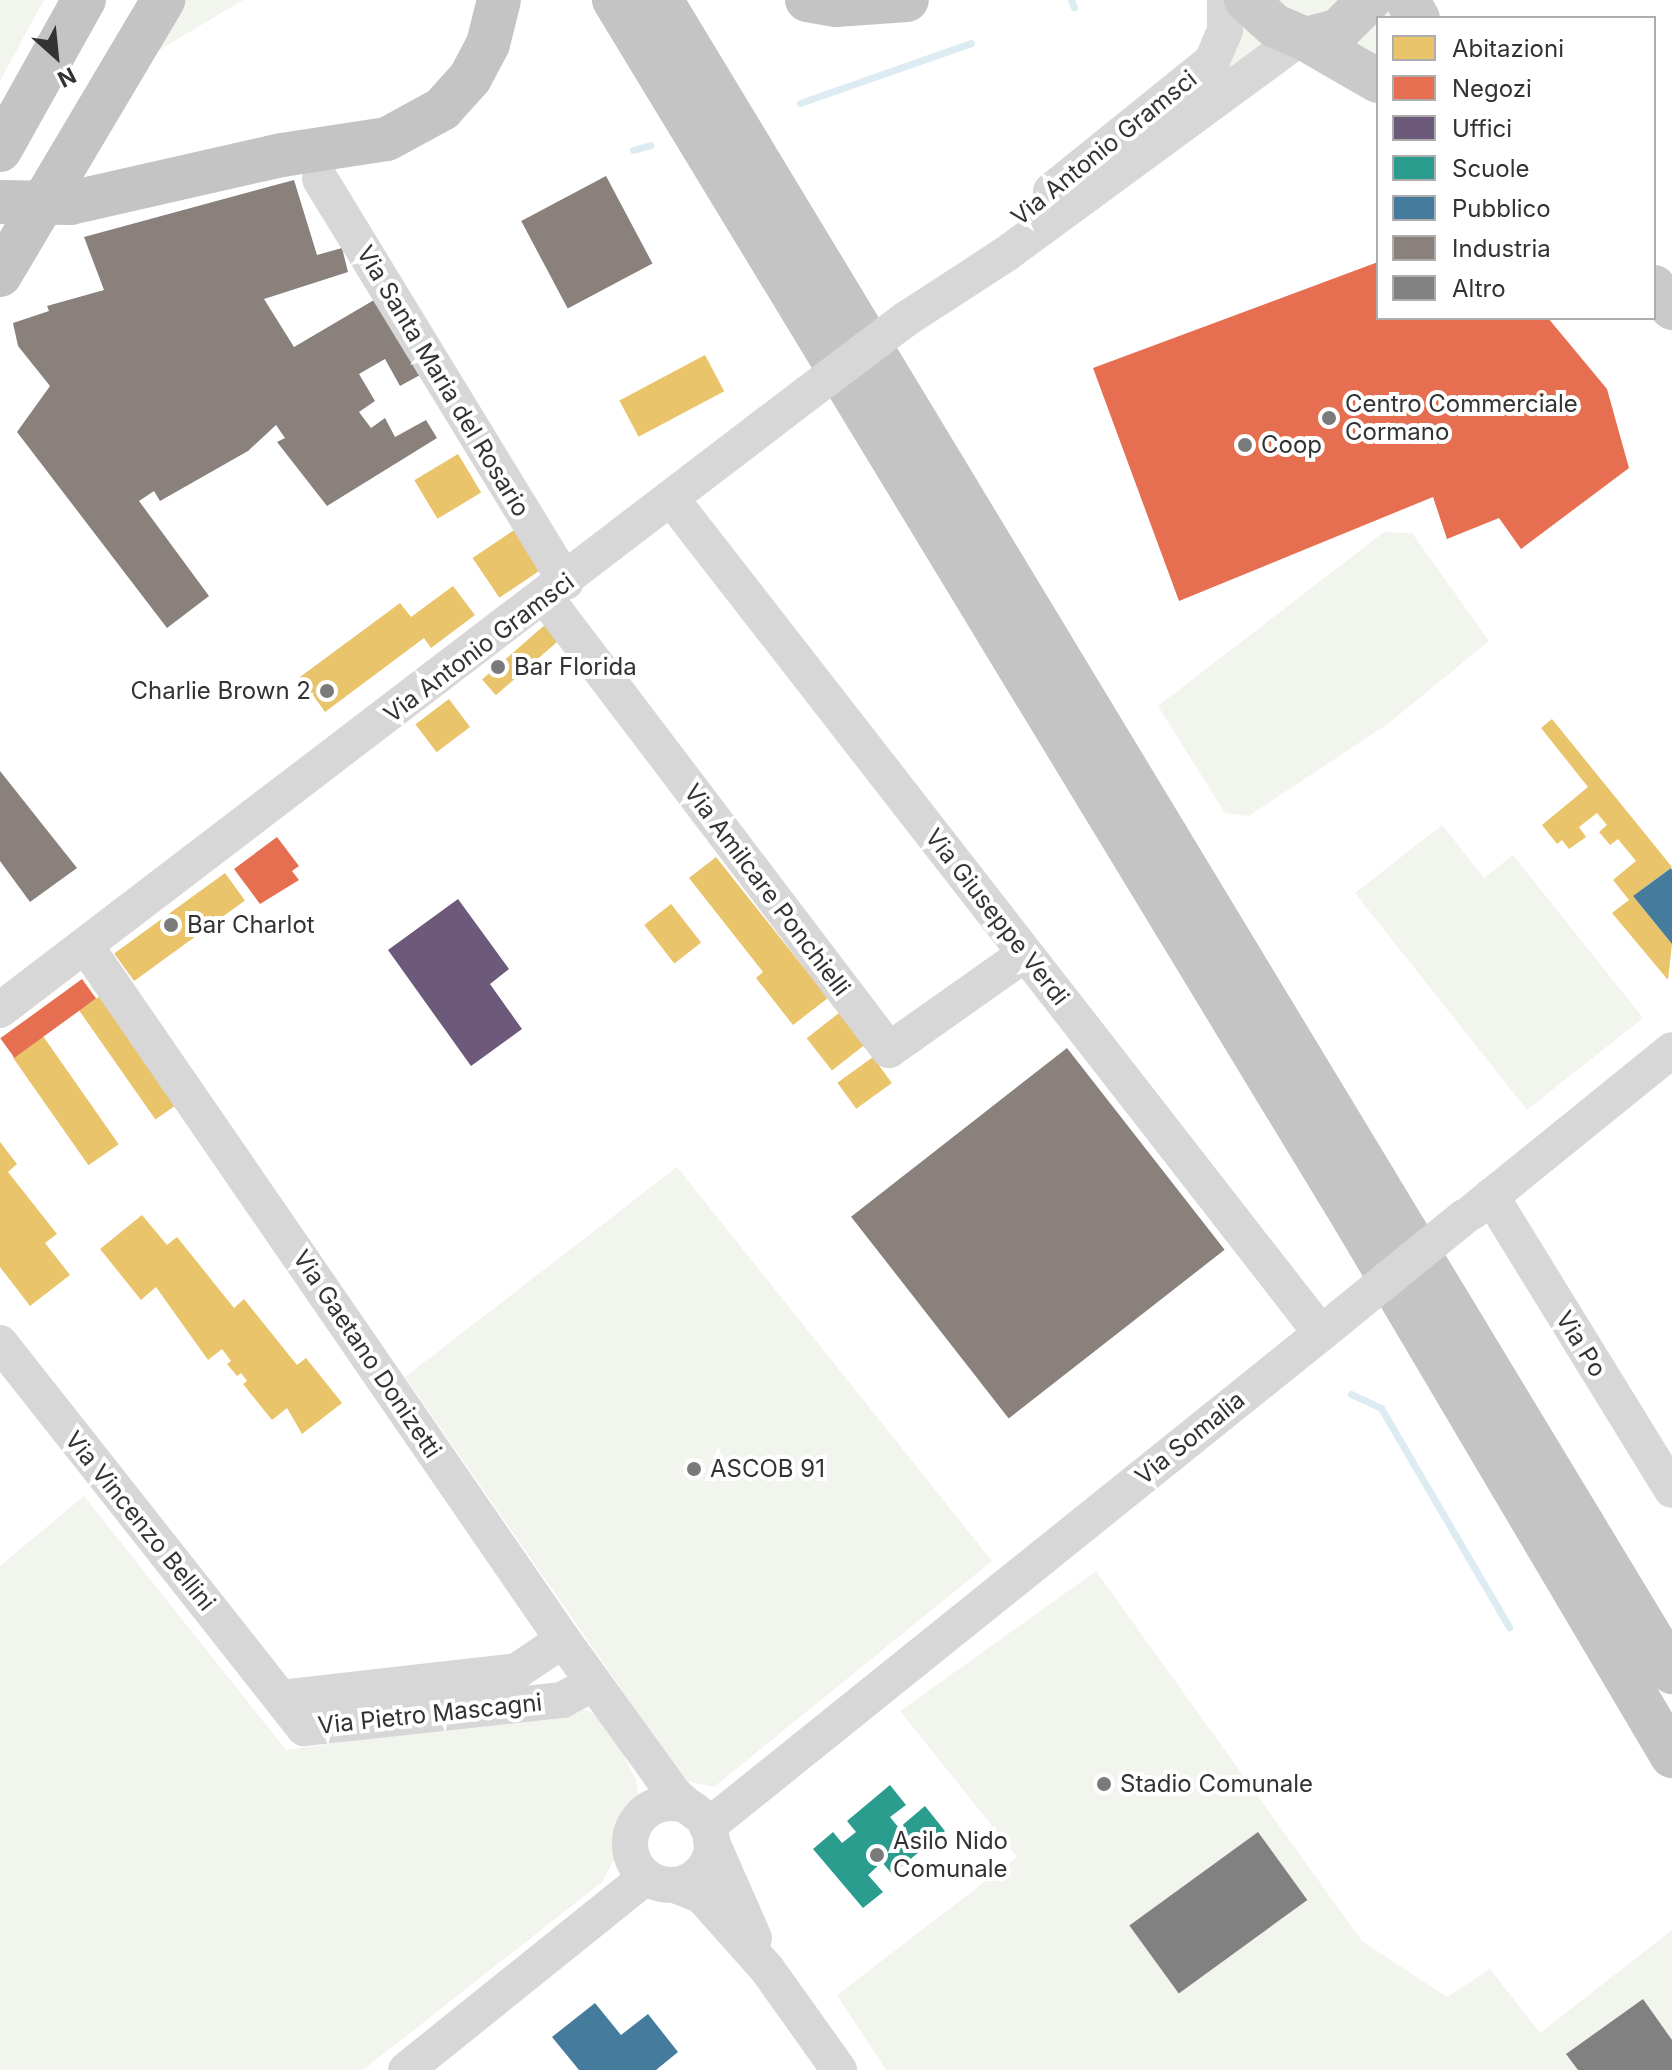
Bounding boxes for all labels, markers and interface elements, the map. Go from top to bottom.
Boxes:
north arrow [16,16,96,96]
legend [1376,16,1656,320]
text: Abitazioni [1452,34,1564,63]
text: N [54,62,80,93]
street label: Via Antonio Gramsci [1006,64,1202,232]
text: Negozi [1452,74,1532,103]
text: Uffici [1452,114,1512,143]
text: Scuole [1452,154,1530,183]
text: Pubblico [1452,194,1551,223]
text: Industria [1452,234,1551,263]
street label: Via Santa Maria del Rosario [351,240,535,522]
text: Altro [1452,274,1506,303]
place label: Centro Commerciale Cormano [1345,390,1578,446]
marker: Centro Commerciale Cormano [1320,409,1338,427]
place label: Coop [1261,431,1322,459]
marker: Coop [1236,436,1254,454]
street label: Via Antonio Gramsci [378,567,580,729]
place label: Bar Florida [514,653,637,681]
marker: Bar Florida [489,658,507,676]
place label: Charlie Brown 2 [131,677,311,705]
marker: Charlie Brown 2 [318,682,336,700]
street label: Via Amilcare Ponchielli [678,779,856,1001]
street label: Via Giuseppe Verdi [919,823,1075,1011]
place label: Bar Charlot [187,911,315,939]
marker: Bar Charlot [162,916,180,934]
street label: Via Gaetano Donizetti [287,1245,447,1463]
street label: Via Po [1550,1306,1612,1382]
street label: Via Somalia [1130,1385,1250,1491]
street label: Via Vincenzo Bellini [59,1426,221,1616]
place label: ASCOB 91 [710,1455,825,1483]
marker: ASCOB 91 [685,1460,703,1478]
street label: Via Pietro Mascagni [316,1688,544,1740]
place label: Stadio Comunale [1120,1770,1313,1798]
marker: Stadio Comunale [1095,1775,1113,1793]
place label: Asilo Nido Comunale [893,1827,1008,1883]
marker: Asilo Nido Comunale [868,1846,886,1864]

